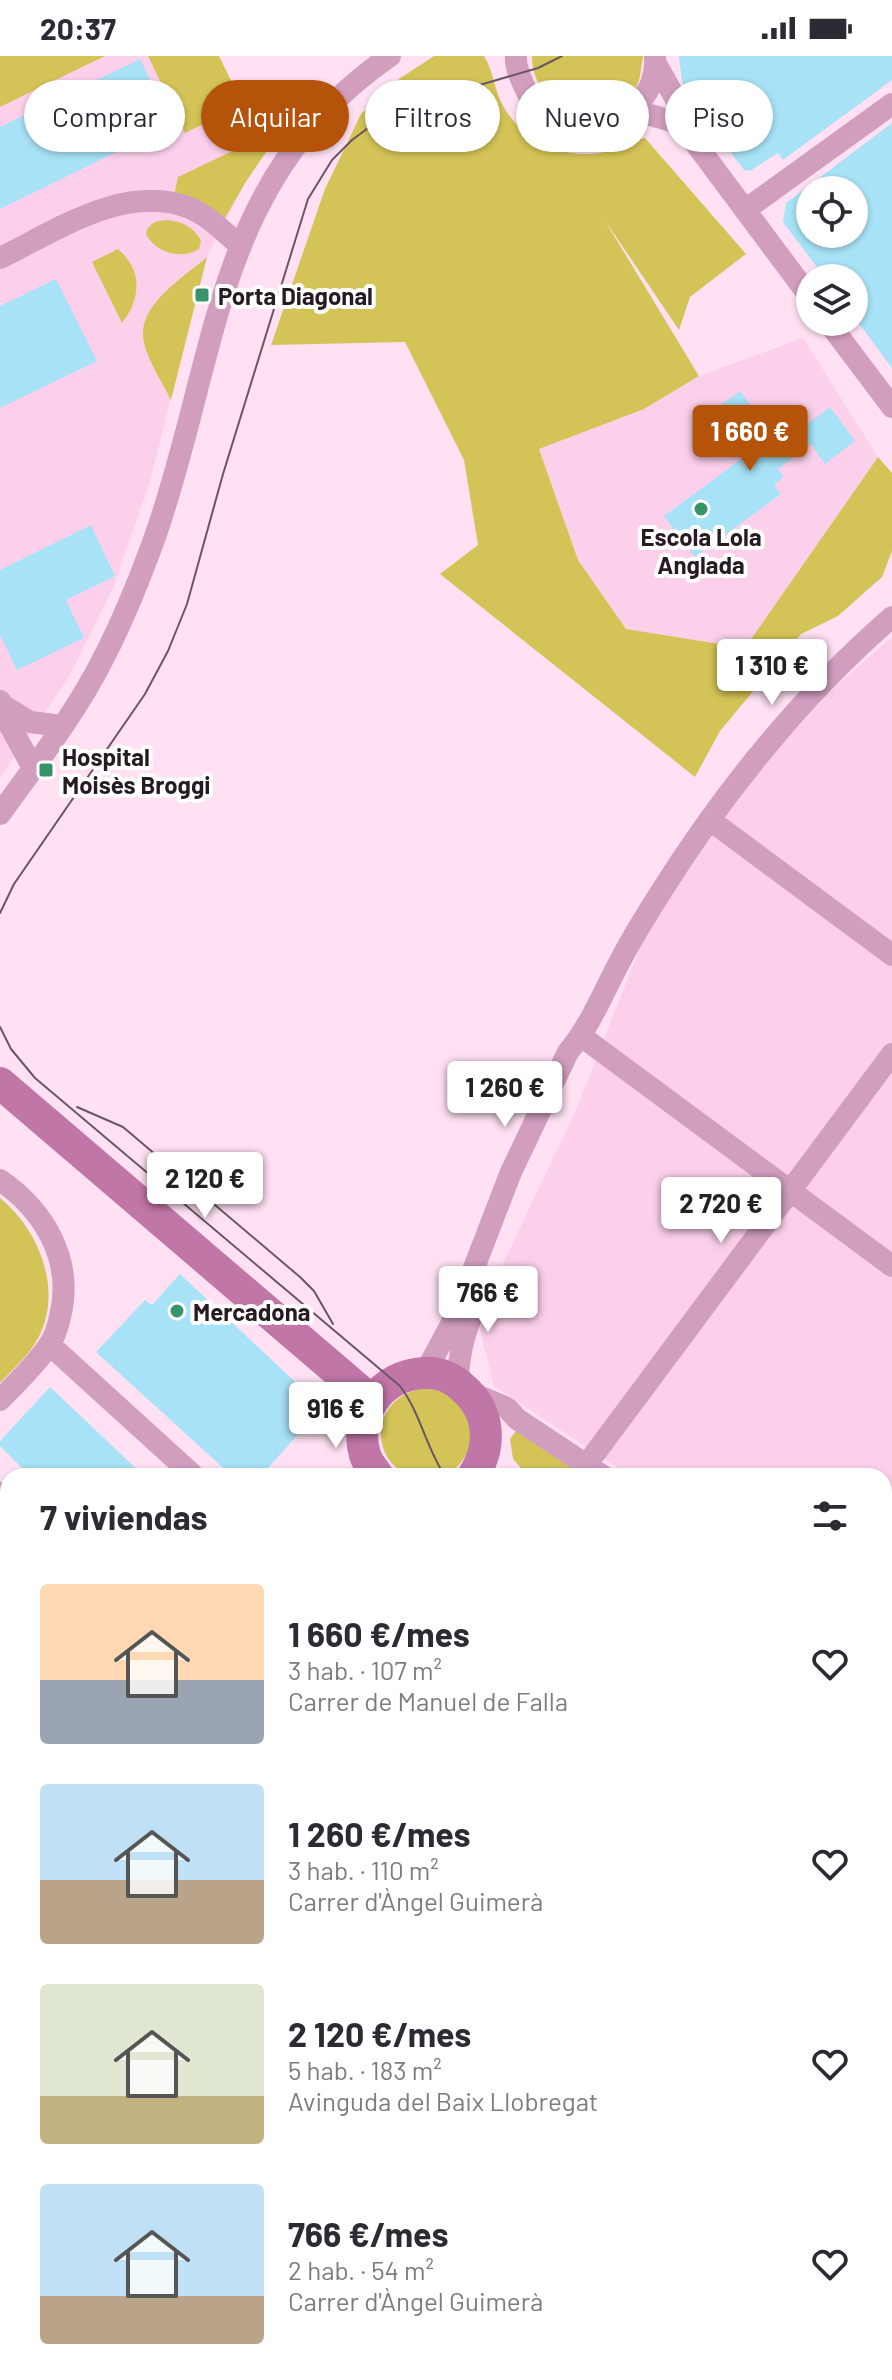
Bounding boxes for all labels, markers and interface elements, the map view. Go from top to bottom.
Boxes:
text: 20:37 [40,10,116,46]
chip: Comprar [24,80,185,152]
chip: Alquilar [201,80,349,152]
chip: Filtros [365,80,500,152]
chip: Nuevo [516,80,649,152]
chip: Piso [665,80,773,152]
map controls [796,176,868,336]
button: locate [796,176,868,248]
button: layers [796,264,868,336]
place label: Porta Diagonal [218,281,373,310]
marker: Porta Diagonal [193,286,211,304]
pin: 1 660 € [676,405,824,473]
text: 1 660 € [711,415,789,446]
marker: Escola Lola Anglada [692,500,710,518]
place label: Escola Lola Anglada [640,522,762,579]
pin: 1 310 € [698,639,846,707]
text: 1 310 € [735,649,809,680]
place label: Hospital Moisès Broggi [62,742,210,799]
marker: Hospital Moisès Broggi [37,761,55,779]
pin: 1 260 € [431,1061,579,1129]
text: 1 260 € [465,1071,545,1102]
pin: 2 120 € [131,1152,279,1220]
text: 2 120 € [165,1162,245,1193]
pin: 2 720 € [647,1177,795,1245]
text: 2 720 € [679,1187,763,1218]
pin: 766 € [432,1266,544,1334]
text: 766 € [457,1276,519,1307]
place label: Mercadona [193,1297,310,1326]
marker: Mercadona [168,1302,186,1320]
pin: 916 € [280,1382,392,1450]
text: 916 € [307,1392,365,1423]
icon: filters [808,1494,852,1538]
text: 7 viviendas [40,1496,208,1537]
text: 1 660 €/mes [288,1613,470,1654]
icon: home [104,1616,200,1712]
icon: heart [808,1642,852,1686]
text: 3 hab. · 107 m² [288,1654,442,1685]
text: Carrer de Manuel de Falla [288,1685,568,1716]
text: 1 260 €/mes [288,1813,471,1854]
icon: home [104,1816,200,1912]
icon: heart [808,1842,852,1886]
text: 3 hab. · 110 m² [288,1854,439,1885]
text: Carrer d'Àngel Guimerà [288,1885,543,1916]
text: 2 120 €/mes [288,2013,471,2054]
icon: home [104,2016,200,2112]
icon: heart [808,2042,852,2086]
text: 5 hab. · 183 m² [288,2054,442,2085]
text: Avinguda del Baix Llobregat [288,2085,598,2116]
text: 766 €/mes [288,2213,449,2254]
icon: home [104,2216,200,2312]
icon: heart [808,2242,852,2286]
text: 2 hab. · 54 m² [288,2254,434,2285]
text: Carrer d'Àngel Guimerà [288,2285,543,2316]

